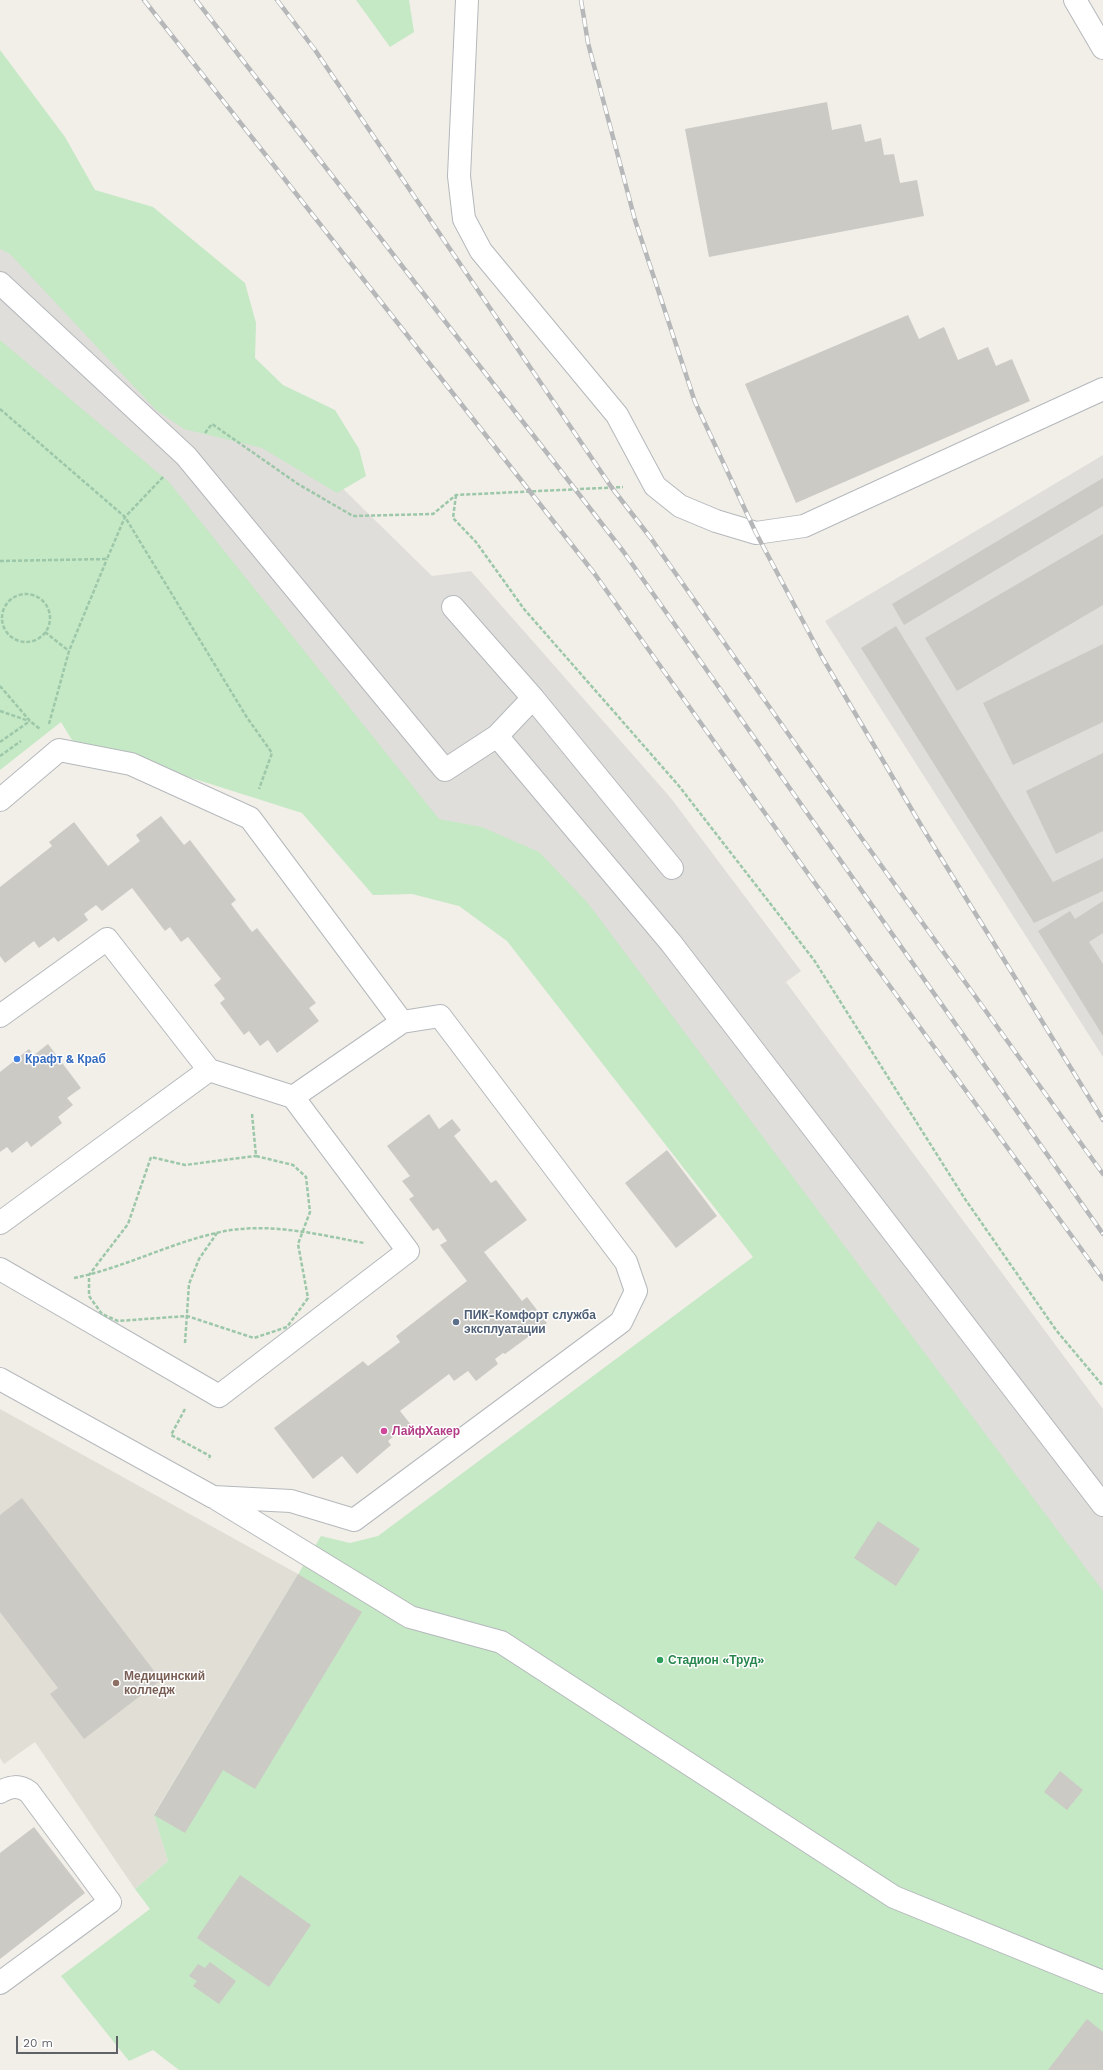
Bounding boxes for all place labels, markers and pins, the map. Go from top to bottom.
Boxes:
place label: Крафт & Краб [25,1052,106,1066]
marker: Крафт & Краб [12,1054,22,1064]
place label: ПИК-Комфорт служба эксплуатации [464,1308,596,1336]
marker: ПИК-Комфорт служба эксплуатации [451,1317,461,1327]
place label: ЛайфХакер [392,1424,460,1438]
marker: ЛайфХакер [379,1426,389,1436]
place label: Стадион «Труд» [668,1653,764,1667]
marker: Стадион «Труд» [655,1655,665,1665]
place label: Медицинский колледж [124,1669,205,1697]
marker: Медицинский колледж [111,1678,121,1688]

